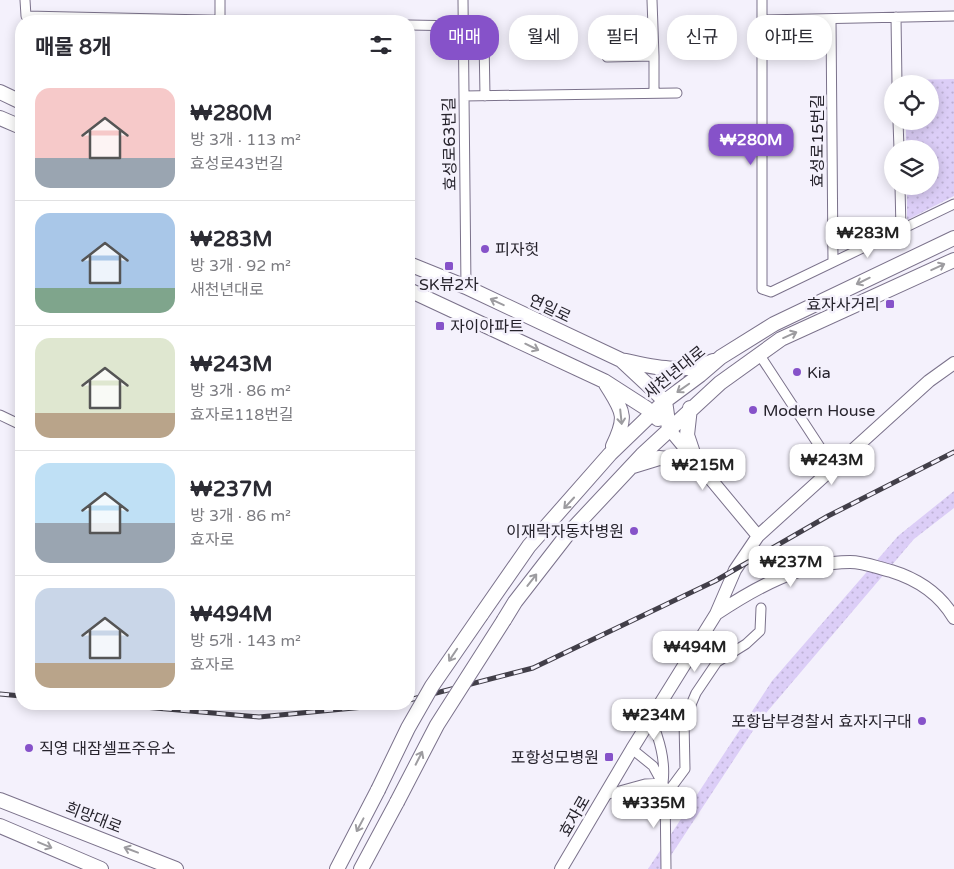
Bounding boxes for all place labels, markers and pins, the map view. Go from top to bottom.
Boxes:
pin: ₩280M [716,124,786,166]
pin: ₩283M [833,216,903,259]
place label: 피자헛 [495,240,539,260]
marker: 피자헛 [479,243,491,255]
marker: SK뷰2차 [443,260,455,272]
place label: SK뷰2차 [419,275,479,295]
place label: 효자사거리 [806,295,880,315]
marker: 효자사거리 [884,298,896,310]
place label: 자이아파트 [450,317,524,337]
marker: 자이아파트 [434,320,446,332]
place label: Kia [807,363,831,383]
marker: Kia [791,366,803,378]
place label: Modern House [763,401,875,421]
marker: Modern House [747,404,759,416]
pin: ₩243M [797,444,867,486]
pin: ₩215M [668,448,738,491]
place label: 이재락자동차병원 [506,522,624,542]
marker: 이재락자동차병원 [628,525,640,537]
pin: ₩237M [756,546,826,588]
pin: ₩494M [660,630,730,673]
pin: ₩234M [619,698,689,741]
place label: 포항남부경찰서 효자지구대 [731,712,912,732]
marker: 포항남부경찰서 효자지구대 [916,715,928,727]
place label: 직영 대잠셀프주유소 [39,739,176,759]
marker: 직영 대잠셀프주유소 [23,742,35,754]
place label: 포항성모병원 [511,748,599,768]
marker: 포항성모병원 [603,751,615,763]
pin: ₩335M [619,786,689,829]

